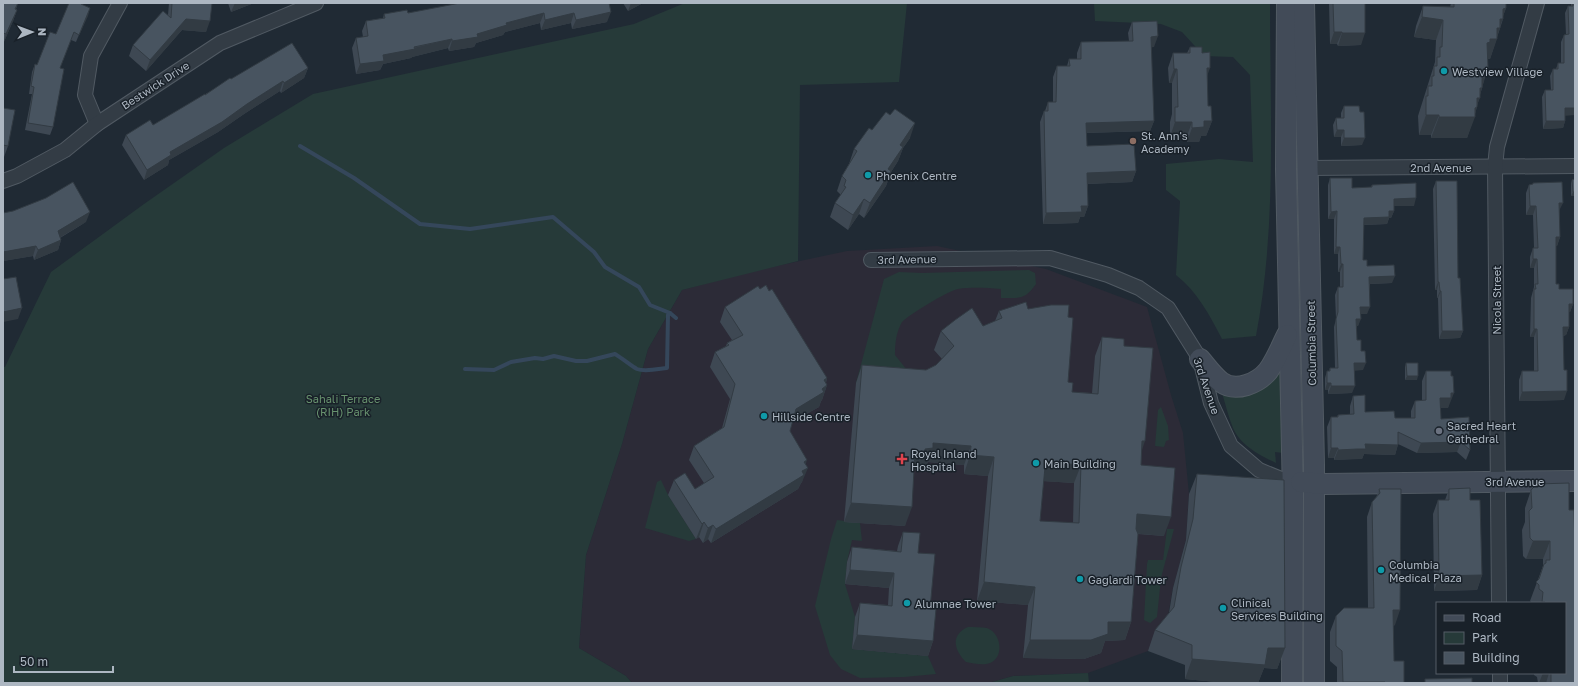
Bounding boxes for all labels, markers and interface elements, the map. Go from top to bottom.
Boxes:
north arrow [12,12,52,52]
text: N [36,28,49,36]
street label: Bestwick Drive [119,58,191,112]
place label: Westview Village [1452,65,1543,78]
marker: Westview Village [1439,66,1449,76]
place label: St. Ann's Academy [1141,129,1189,155]
marker: St. Ann's Academy [1128,136,1138,146]
street label: 2nd Avenue [1410,161,1472,174]
place label: Phoenix Centre [876,169,957,182]
marker: Phoenix Centre [863,170,873,180]
street label: 3rd Avenue [877,252,937,266]
street label: Nicola Street [1490,266,1503,334]
street label: Columbia Street [1304,300,1318,386]
street label: 3rd Avenue [1191,356,1223,416]
park label: Sahali Terrace (RIH) Park [306,392,380,418]
place label: Hillside Centre [772,410,851,423]
marker: Hillside Centre [759,411,769,421]
place label: Sacred Heart Cathedral [1447,419,1516,445]
marker: Sacred Heart Cathedral [1434,426,1444,436]
place label: Royal Inland Hospital [911,447,977,473]
marker: Royal Inland Hospital [896,453,908,465]
place label: Main Building [1044,457,1116,470]
marker: Main Building [1031,458,1041,468]
street label: 3rd Avenue [1486,475,1544,488]
place label: Columbia Medical Plaza [1389,558,1462,584]
marker: Columbia Medical Plaza [1376,565,1386,575]
place label: Gaglardi Tower [1088,573,1168,586]
marker: Gaglardi Tower [1075,574,1085,584]
place label: Clinical Services Building [1231,596,1323,622]
place label: Alumnae Tower [915,597,997,610]
marker: Alumnae Tower [902,598,912,608]
legend [1436,602,1566,674]
marker: Clinical Services Building [1218,603,1228,613]
text: Road [1472,610,1501,625]
text: Park [1472,630,1498,645]
scale bar [14,648,113,674]
text: Building [1472,650,1520,665]
text: 50 m [20,654,48,669]

